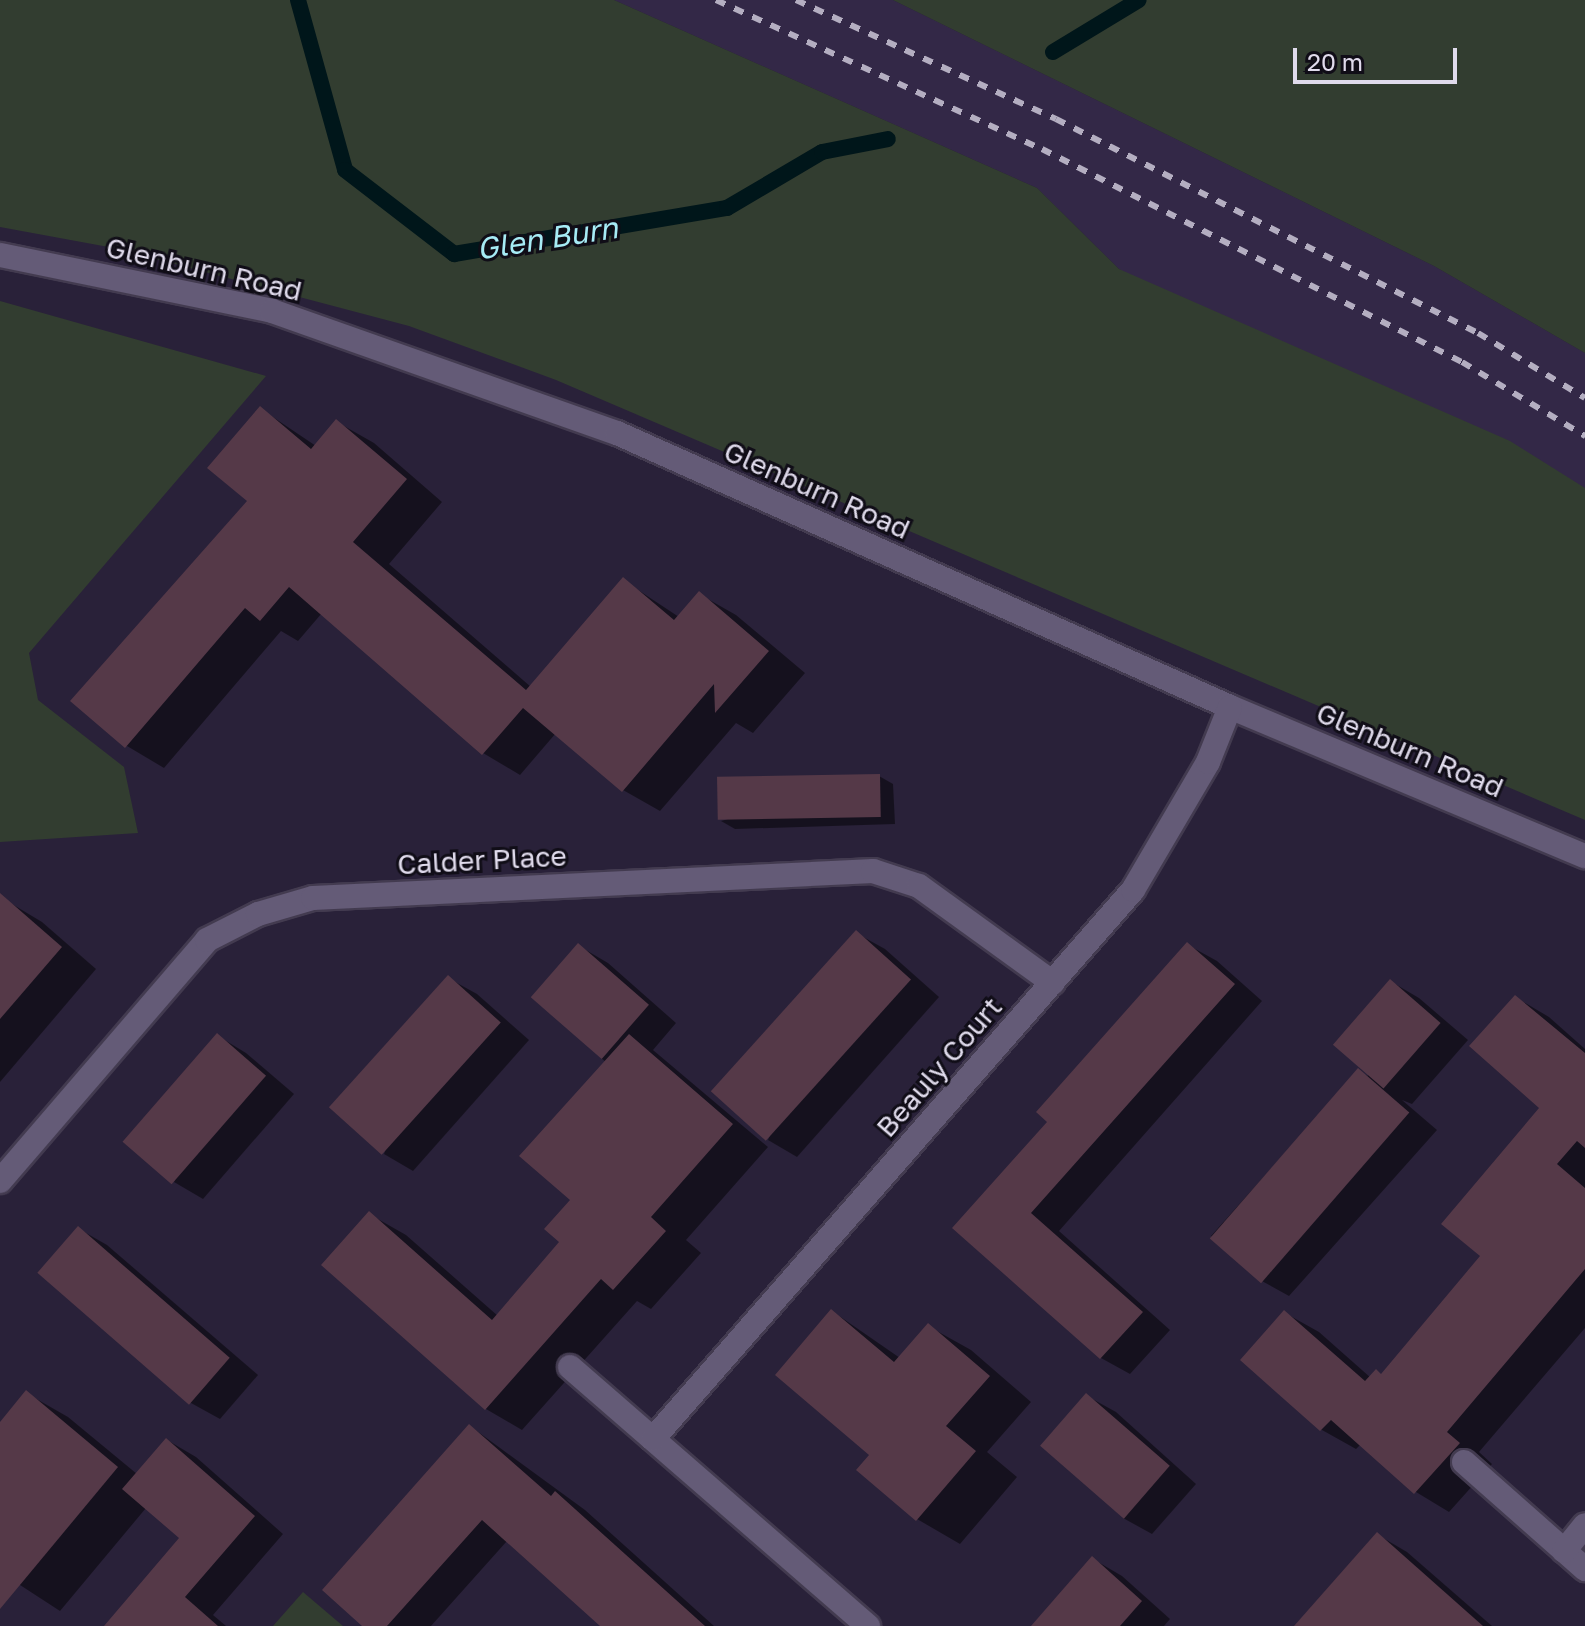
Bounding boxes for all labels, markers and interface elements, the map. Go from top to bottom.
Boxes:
scale bar [1297,32,1461,82]
text: 20 m [1307,47,1363,76]
water label: Glen Burn [474,209,620,267]
street label: Glenburn Road [103,230,305,308]
street label: Glenburn Road [719,434,915,546]
street label: Glenburn Road [1311,696,1509,804]
street label: Calder Place [396,839,568,881]
street label: Beauly Court [869,990,1009,1144]

